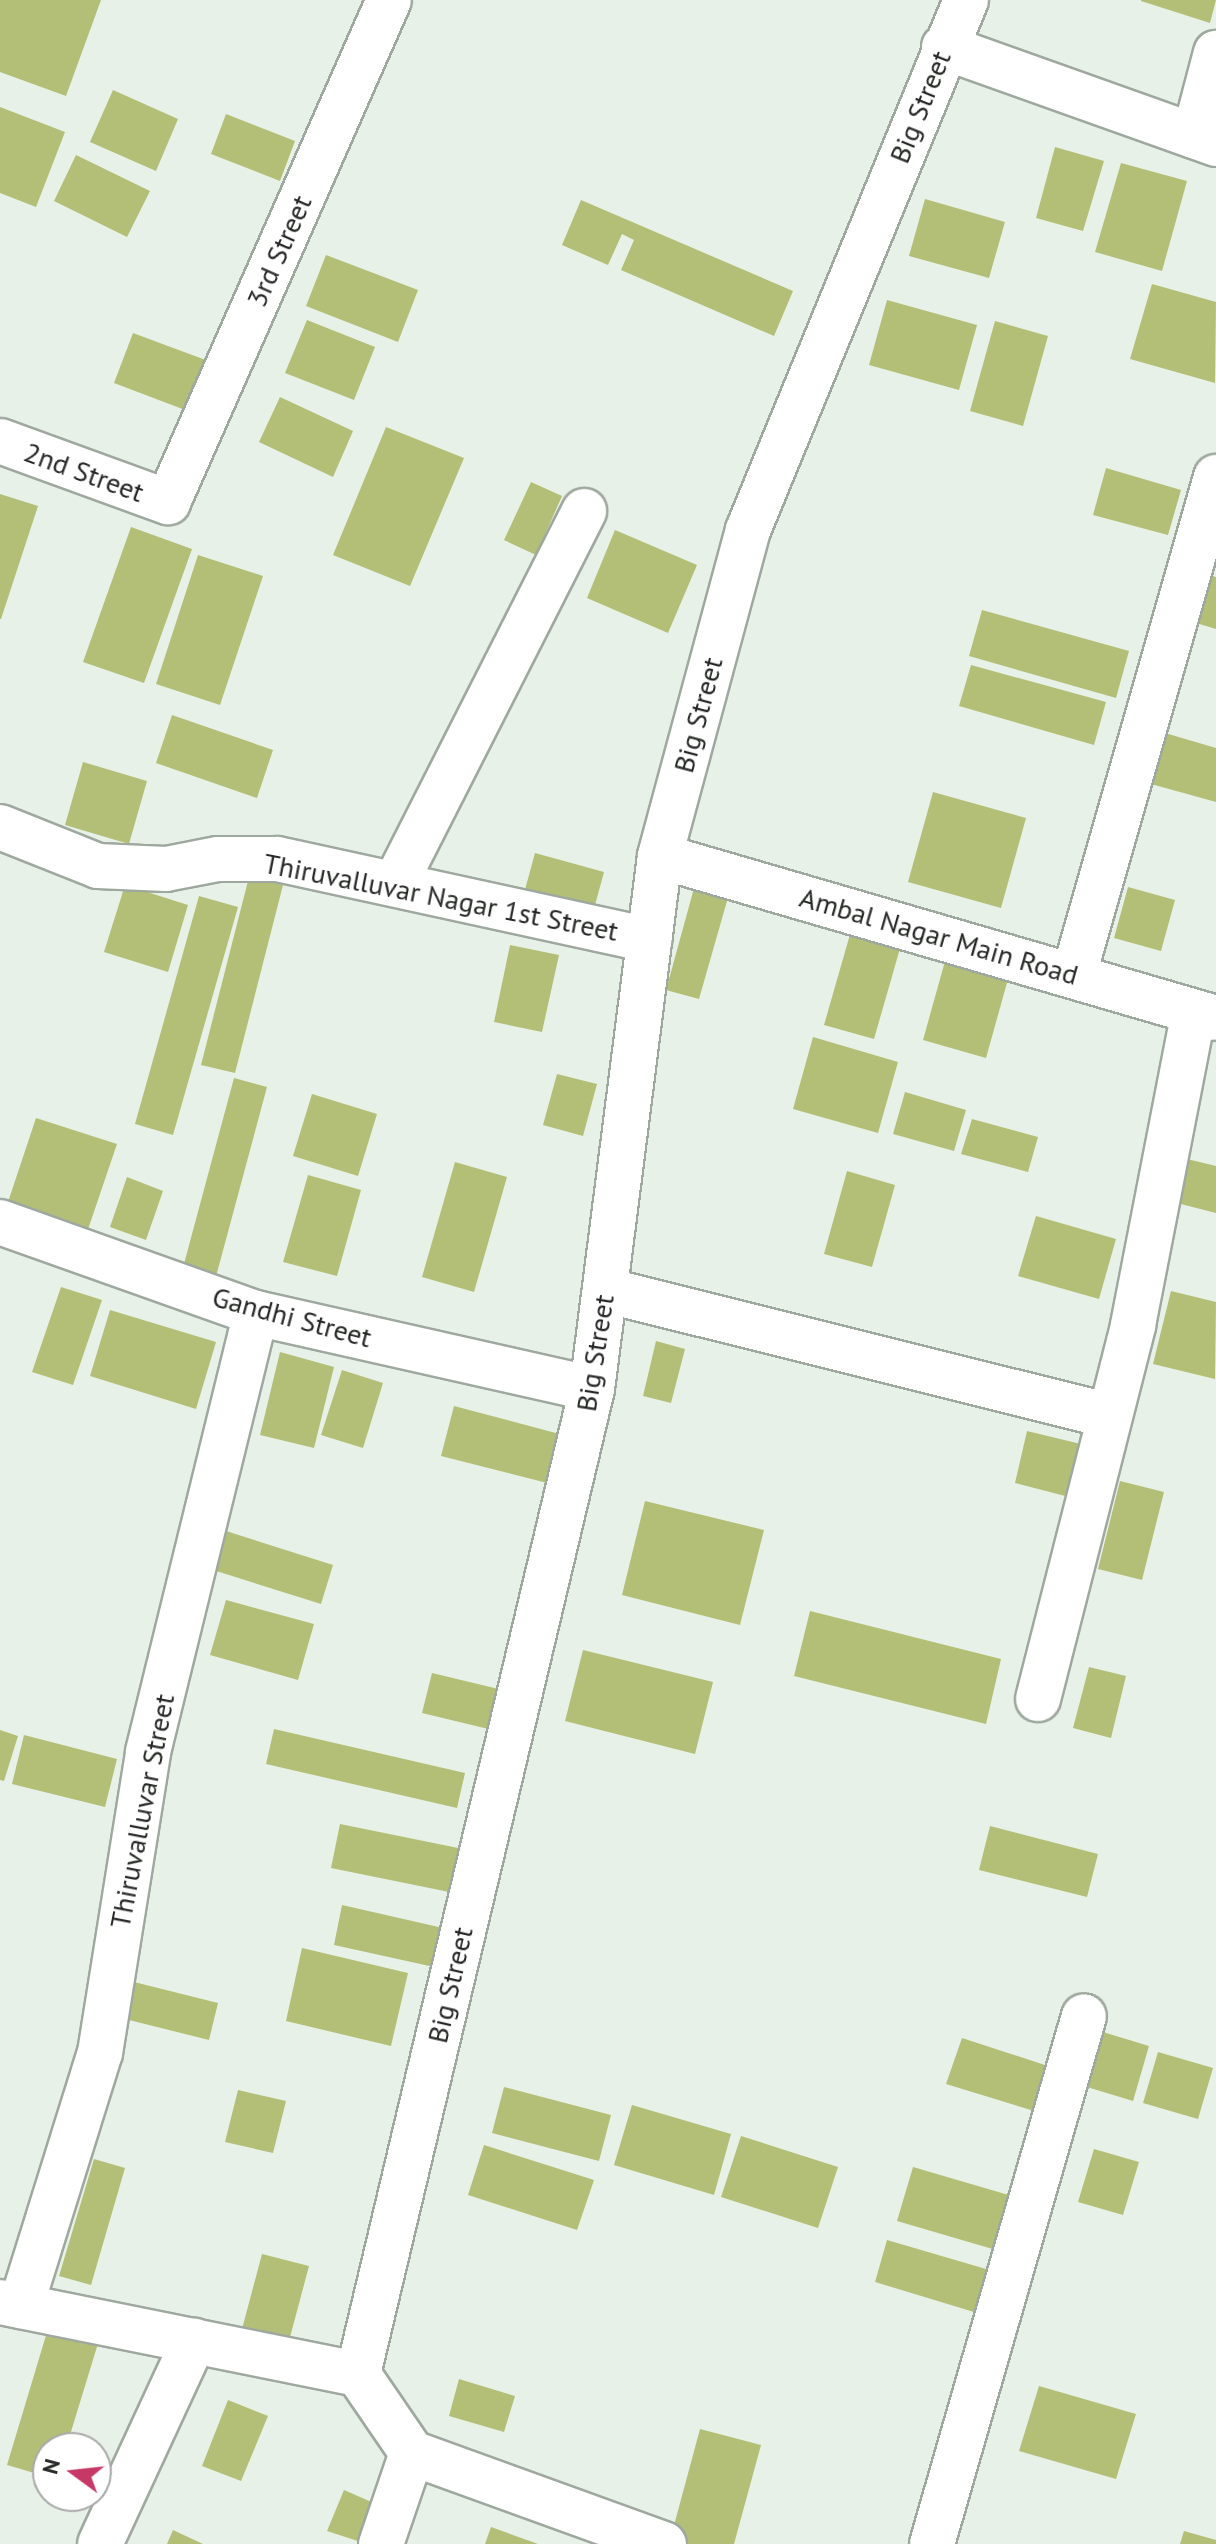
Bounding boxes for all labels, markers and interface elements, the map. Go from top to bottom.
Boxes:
street label: Big Street [882,46,958,168]
street label: 3rd Street [239,190,319,312]
street label: 2nd Street [20,435,148,509]
street label: Big Street [667,654,729,776]
street label: Thiruvalluvar Nagar 1st Street [261,846,621,948]
street label: Ambal Nagar Main Road [796,880,1082,992]
street label: Gandhi Street [209,1280,375,1354]
street label: Big Street [569,1292,621,1414]
street label: Thiruvalluvar Street [103,1691,181,1931]
street label: Big Street [420,1924,480,2046]
north arrow [32,2432,112,2512]
text: N [35,2456,66,2477]

